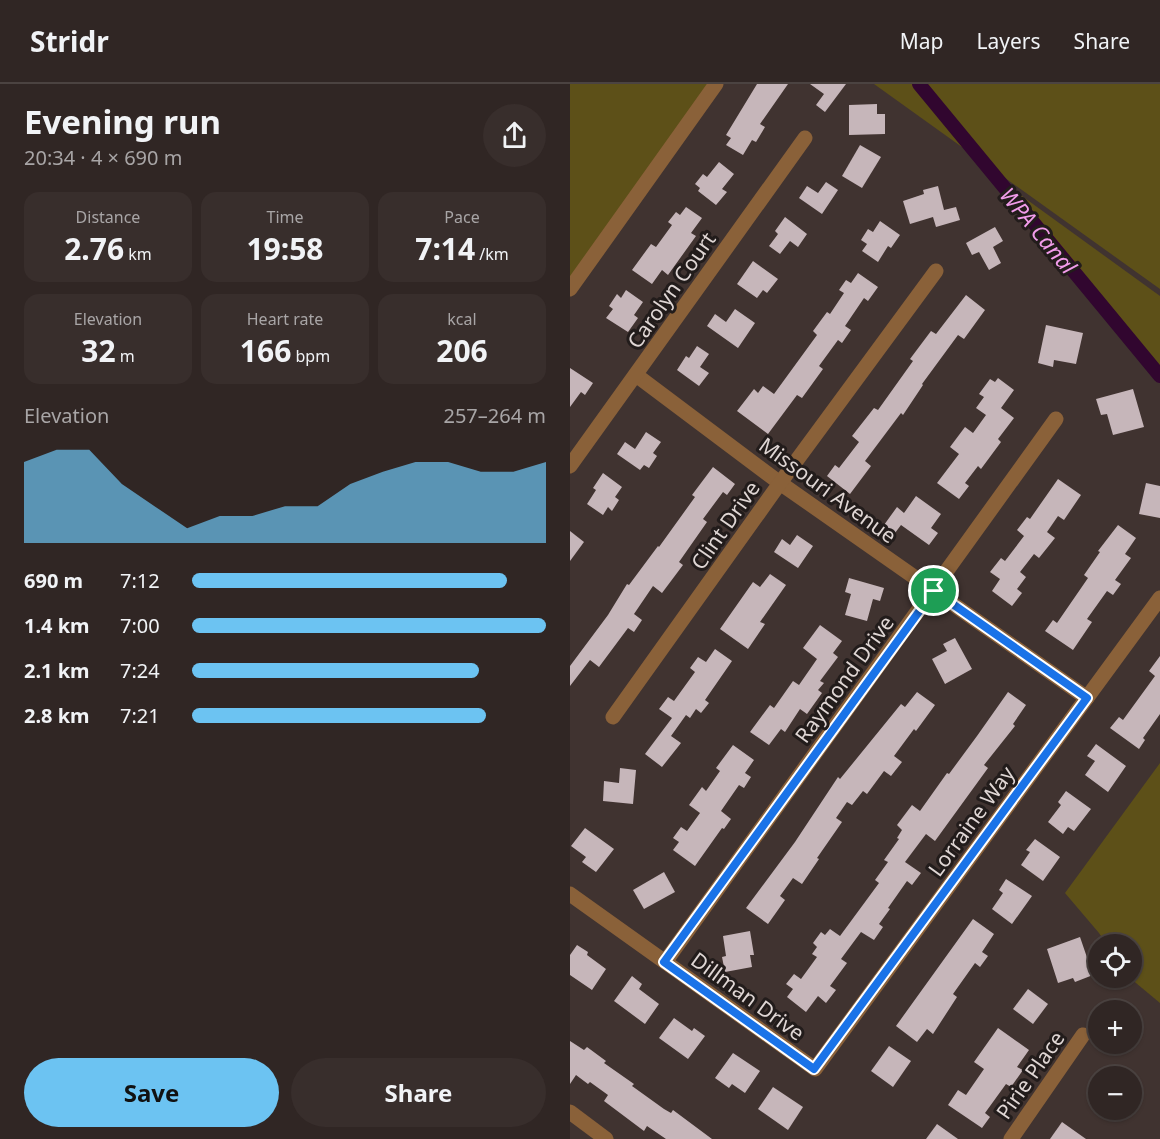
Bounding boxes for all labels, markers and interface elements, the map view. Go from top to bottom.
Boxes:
text: Stridr [30,22,109,60]
text: Map [900,27,944,55]
text: Layers [977,27,1041,55]
text: Share [1074,27,1130,55]
text: Evening run [24,99,221,144]
button: share [483,104,546,167]
text: 20:34 · 4 × 690 m [24,144,182,171]
water label: WPA Canal [994,180,1085,281]
text: Distance [76,206,140,228]
text: Time [266,206,304,228]
text: Pace [444,206,480,228]
street label: Carolyn Court [621,226,722,354]
text: 2.76 [64,228,124,269]
text: 19:58 [246,228,324,269]
text: 7:14 [415,228,475,269]
text: km [124,243,152,265]
text: /km [475,243,509,265]
text: Elevation [74,308,142,330]
text: Heart rate [247,308,323,330]
text: kcal [447,308,477,330]
text: 32 [81,330,116,371]
text: 166 [240,330,291,371]
text: 206 [436,330,488,371]
text: m [116,345,135,367]
text: bpm [291,345,330,367]
text: Elevation [24,402,109,429]
text: 257–264 m [443,402,546,429]
street label: Missouri Avenue [754,431,902,549]
street label: Clint Drive [684,475,766,575]
pin [908,565,959,616]
text: 690 m [24,567,83,594]
text: 7:12 [120,567,160,594]
icon: arrive [917,574,950,607]
street label: Raymond Drive [788,610,900,748]
text: 1.4 km [24,612,90,639]
text: 7:00 [120,612,160,639]
text: 2.1 km [24,657,90,684]
text: 7:24 [120,657,160,684]
text: 2.8 km [24,702,90,729]
text: 7:21 [120,702,160,729]
street label: Lorraine Way [922,760,1021,882]
map controls [1088,934,1142,1120]
button: locate [1088,934,1142,988]
street label: Dillman Drive [686,945,810,1047]
button: + [1088,1000,1142,1054]
street label: Pirie Place [989,1025,1071,1125]
button: Save [24,1058,279,1127]
button: Share [291,1058,546,1127]
button: − [1088,1066,1142,1120]

